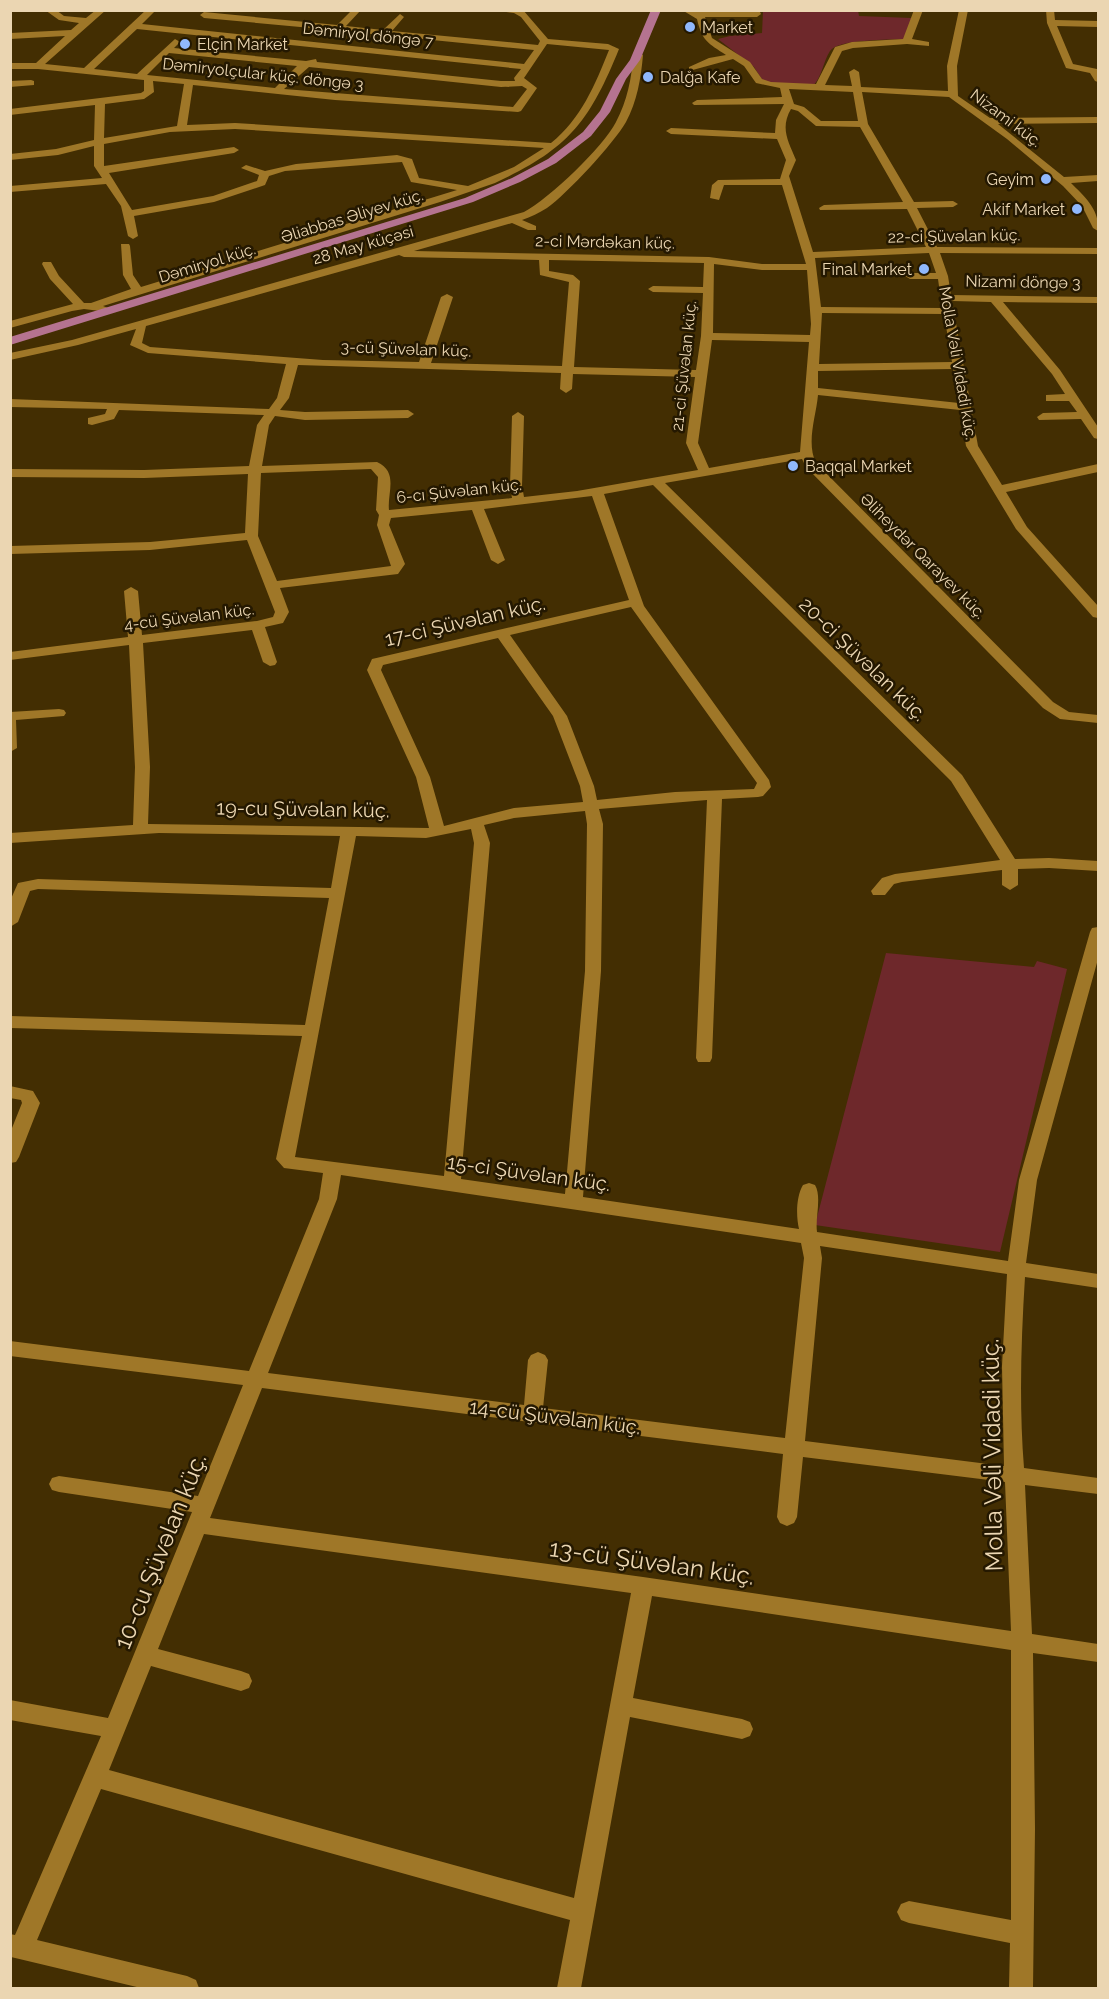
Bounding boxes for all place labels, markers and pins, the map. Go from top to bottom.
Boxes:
place label: Market [702,18,754,37]
marker: Market [683,20,697,34]
place label: Elçin Market [197,35,288,54]
marker: Elçin Market [178,37,192,51]
place label: Dalğa Kafe [660,68,741,87]
marker: Dalğa Kafe [641,70,655,84]
place label: Geyim [987,170,1034,189]
marker: Geyim [1039,172,1053,186]
place label: Akif Market [982,200,1066,219]
marker: Akif Market [1070,202,1084,216]
place label: Final Market [822,260,913,279]
marker: Final Market [917,262,931,276]
place label: Baqqal Market [805,457,912,476]
marker: Baqqal Market [786,459,800,473]

